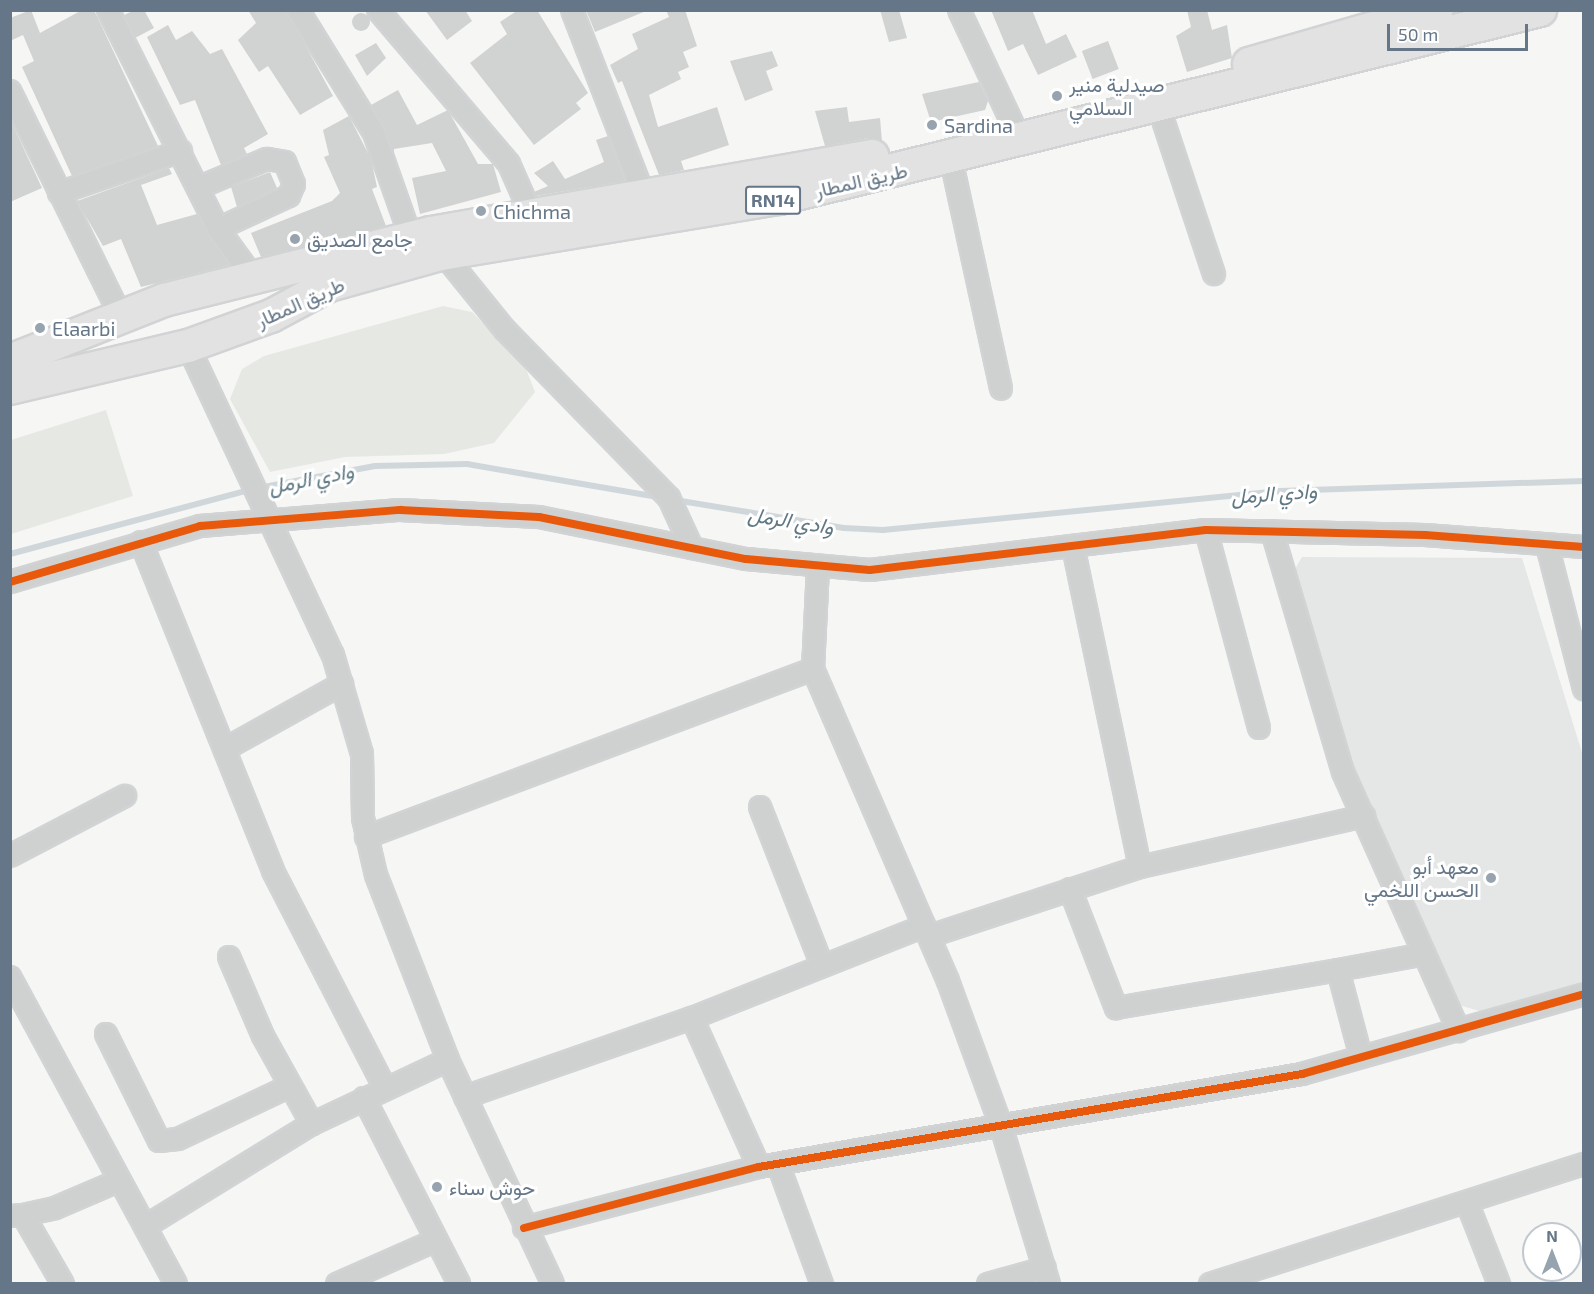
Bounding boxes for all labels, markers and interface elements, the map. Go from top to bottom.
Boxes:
scale bar [1390,12,1531,50]
text: 50 m [1398,23,1438,45]
place label: صيدلية منير السلامي [1069,72,1165,119]
marker: صيدلية منير السلامي [1050,89,1064,103]
place label: Sardina [944,113,1013,137]
marker: Sardina [925,118,939,132]
street label: طريق المطار [812,158,910,202]
road number: RN14 [744,185,802,215]
place label: Chichma [493,199,571,223]
marker: Chichma [474,204,488,218]
place label: جامع الصديق [307,227,413,251]
marker: جامع الصديق [288,232,302,246]
street label: طريق المطار [252,272,348,332]
place label: Elaarbi [52,316,115,340]
marker: Elaarbi [33,321,47,335]
water label: وادي الرمل [266,457,356,499]
water label: وادي الرمل [1230,477,1318,509]
water label: وادي الرمل [746,501,836,539]
place label: معهد أبو الحسن اللخمي [1364,855,1479,902]
marker: معهد أبو الحسن اللخمي [1484,871,1498,885]
place label: حوش سناء [449,1175,535,1199]
marker: حوش سناء [430,1180,444,1194]
north arrow [1522,1222,1582,1282]
text: N [1546,1226,1558,1245]

